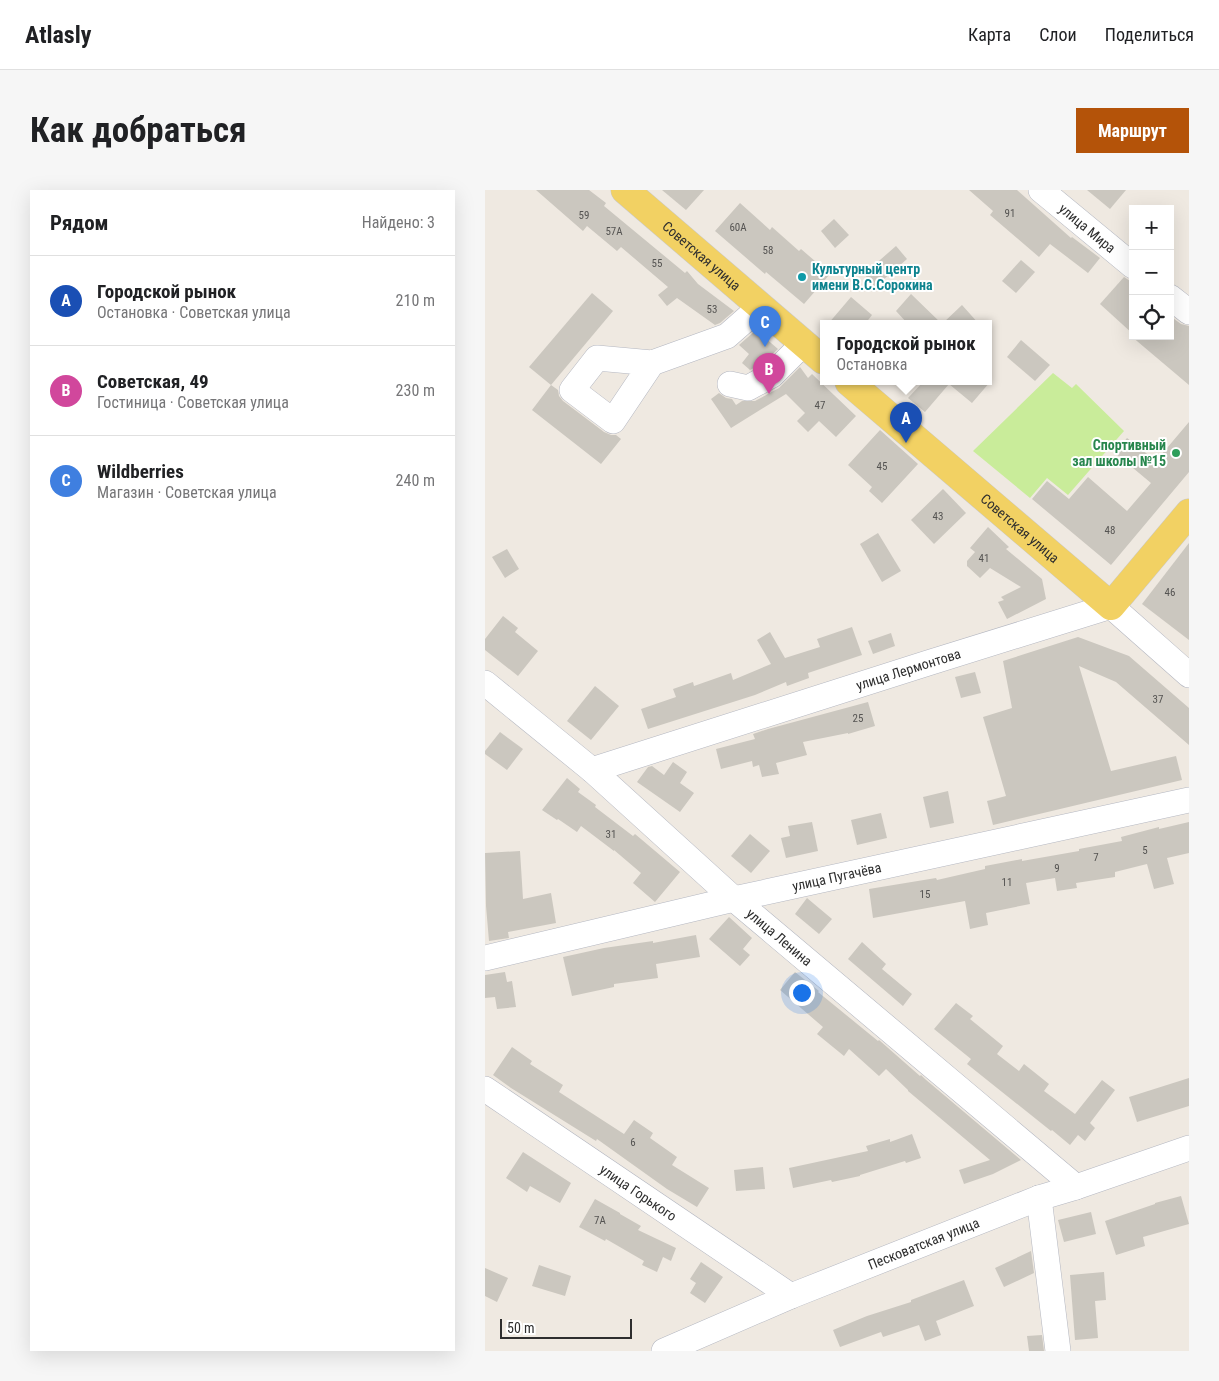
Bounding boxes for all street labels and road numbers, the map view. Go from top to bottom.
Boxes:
street label: улица Мира [1056,200,1119,256]
street label: Советская улица [659,218,744,294]
street label: Советская улица [978,490,1062,566]
street label: улица Лермонтова [854,645,963,693]
street label: улица Пугачёва [791,859,883,894]
street label: улица Ленина [743,905,815,969]
street label: улица Горького [597,1161,680,1224]
street label: Песковатская улица [866,1214,982,1273]

